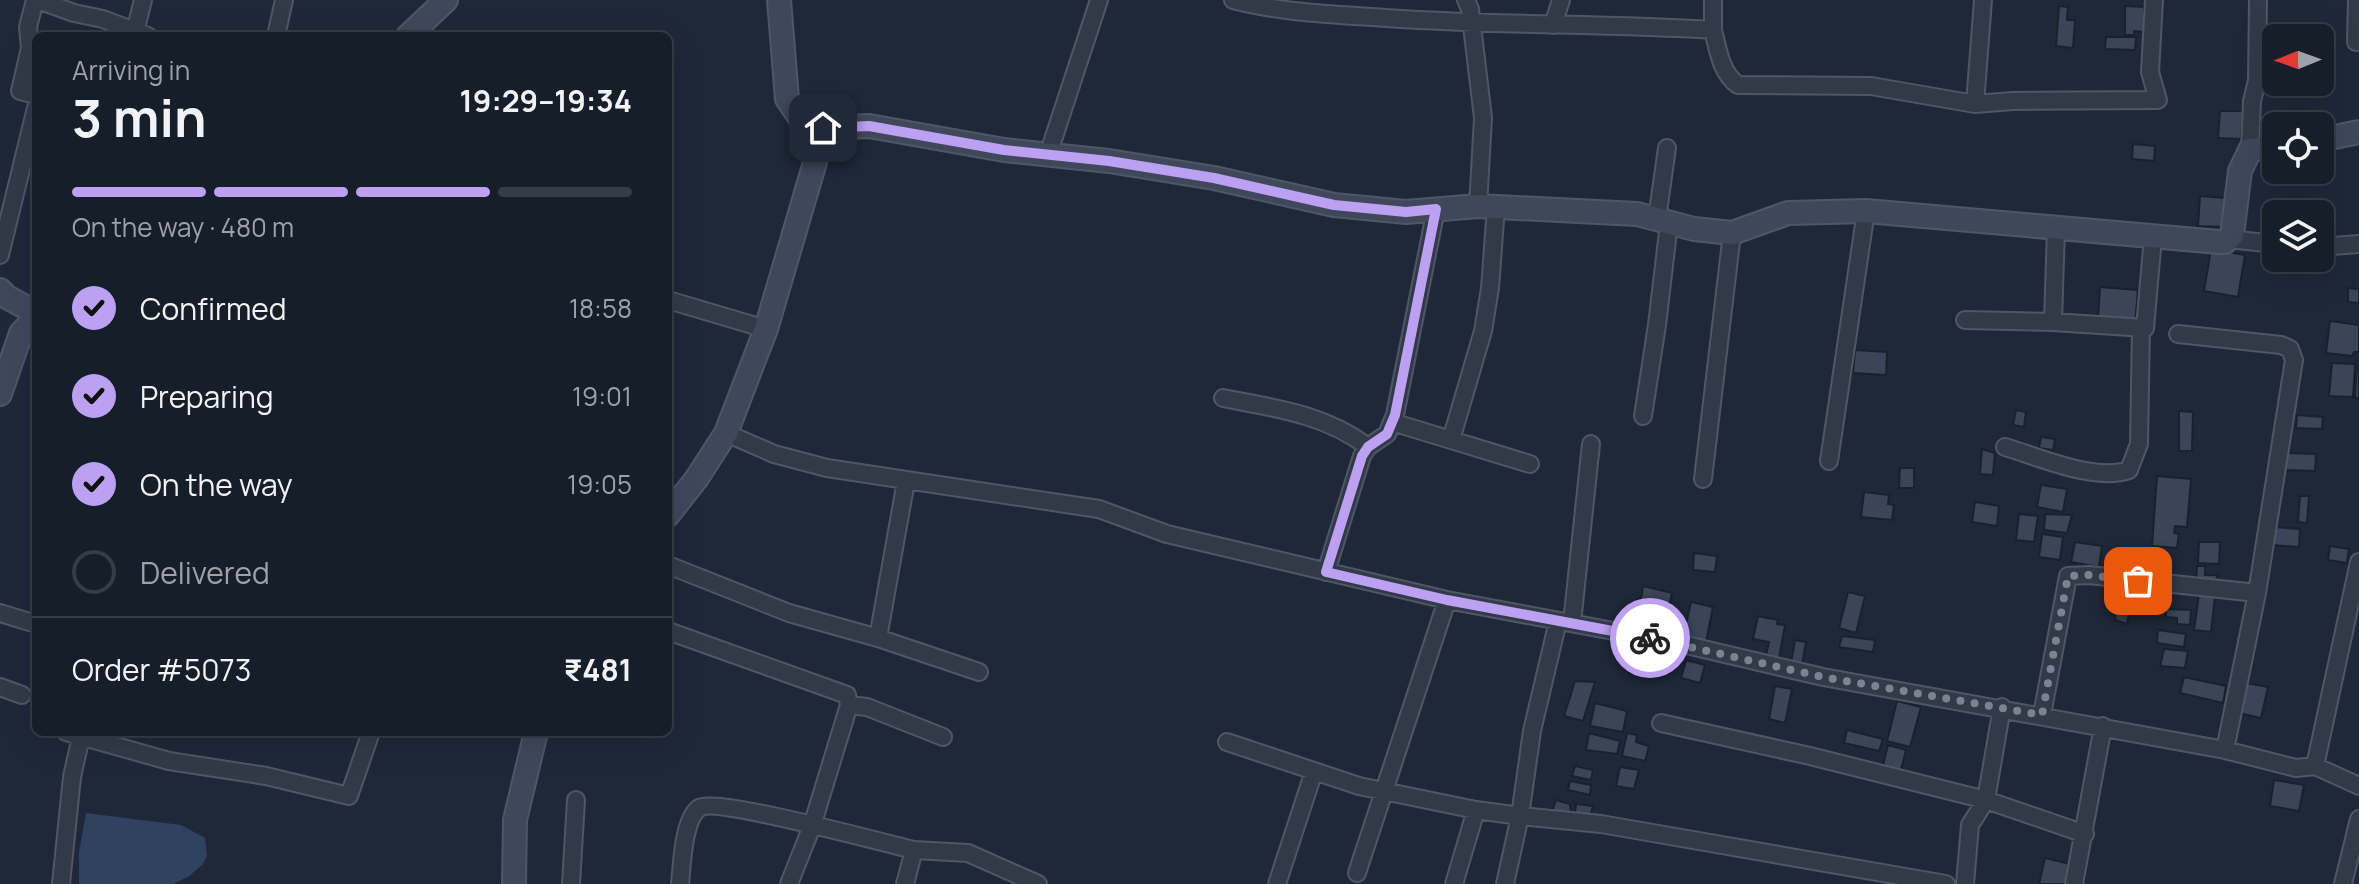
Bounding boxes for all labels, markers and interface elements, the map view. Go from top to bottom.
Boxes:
north arrow [2262,24,2334,96]
map controls [2262,24,2334,272]
text: Arriving in [72,52,190,88]
text: 19:29–19:34 [460,80,632,121]
text: 3 min [72,82,207,153]
pin [789,94,857,162]
icon: home [801,106,845,150]
button: locate [2262,112,2334,184]
button: layers [2262,200,2334,272]
text: On the way · 480 m [72,209,294,245]
icon: check [72,286,116,330]
text: Confirmed [140,288,287,329]
text: 18:58 [569,290,632,326]
icon: check [72,374,116,418]
text: Preparing [140,376,274,417]
text: 19:01 [572,378,632,414]
icon: check [72,462,116,506]
text: On the way [140,464,293,505]
text: 19:05 [567,466,632,502]
pin [2104,547,2172,615]
text: Delivered [140,552,270,593]
icon: bag [2116,559,2160,603]
courier [1610,598,1690,678]
icon: bike [1628,616,1672,660]
text: Order #5073 [72,649,251,690]
text: ₹481 [564,649,632,690]

